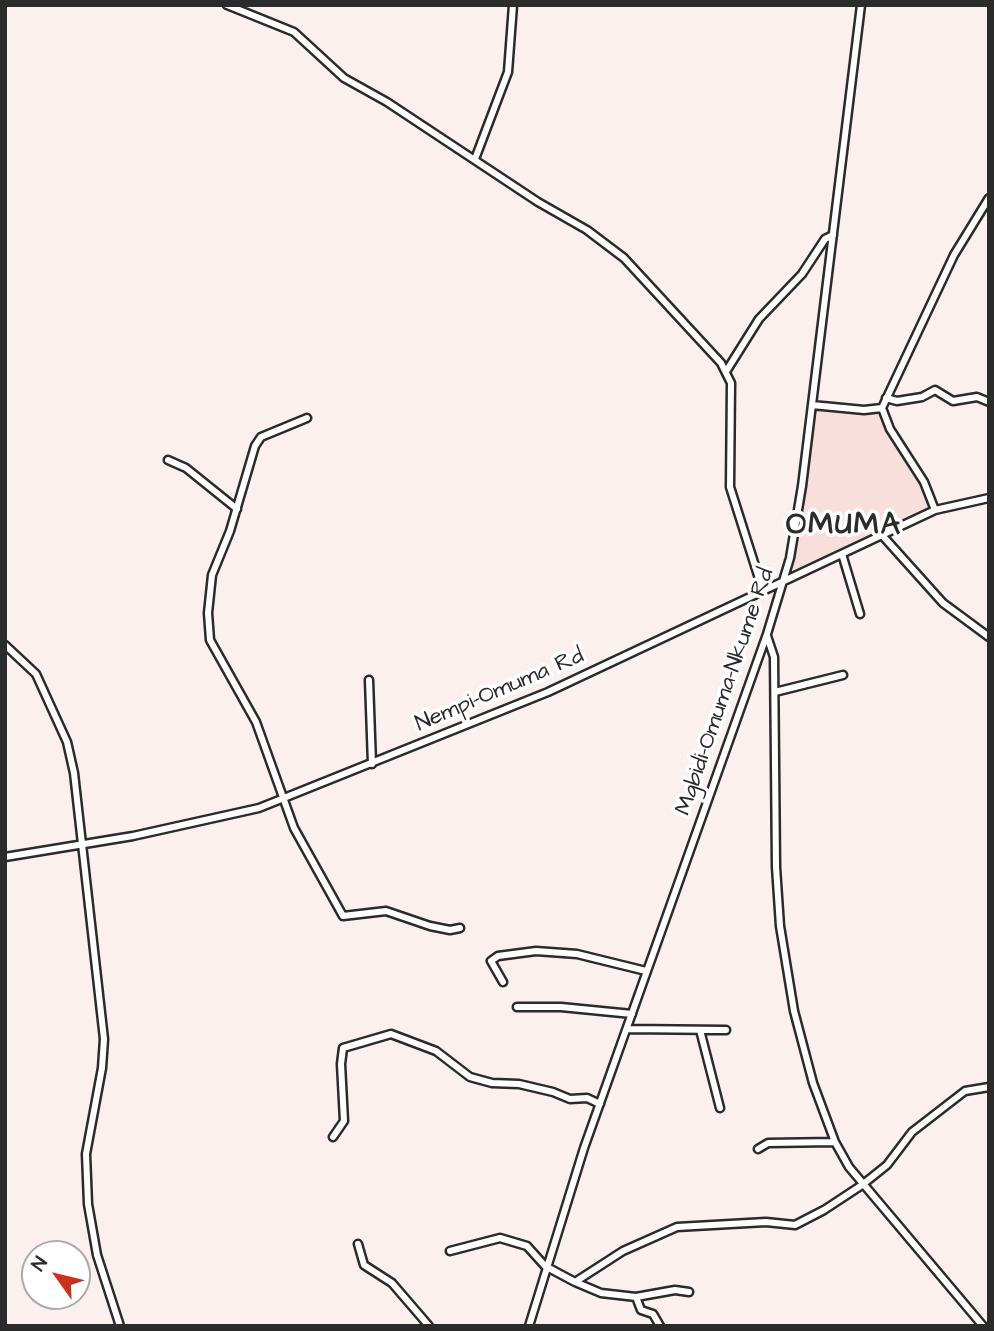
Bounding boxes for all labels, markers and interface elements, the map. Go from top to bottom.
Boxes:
district label: OMUMA [787,509,901,545]
street label: Mgbidi-Omuma-Nkume Rd [671,565,781,819]
street label: Nempi-Omuma Rd [412,643,588,739]
north arrow [21,1240,91,1310]
text: N [25,1252,54,1277]

